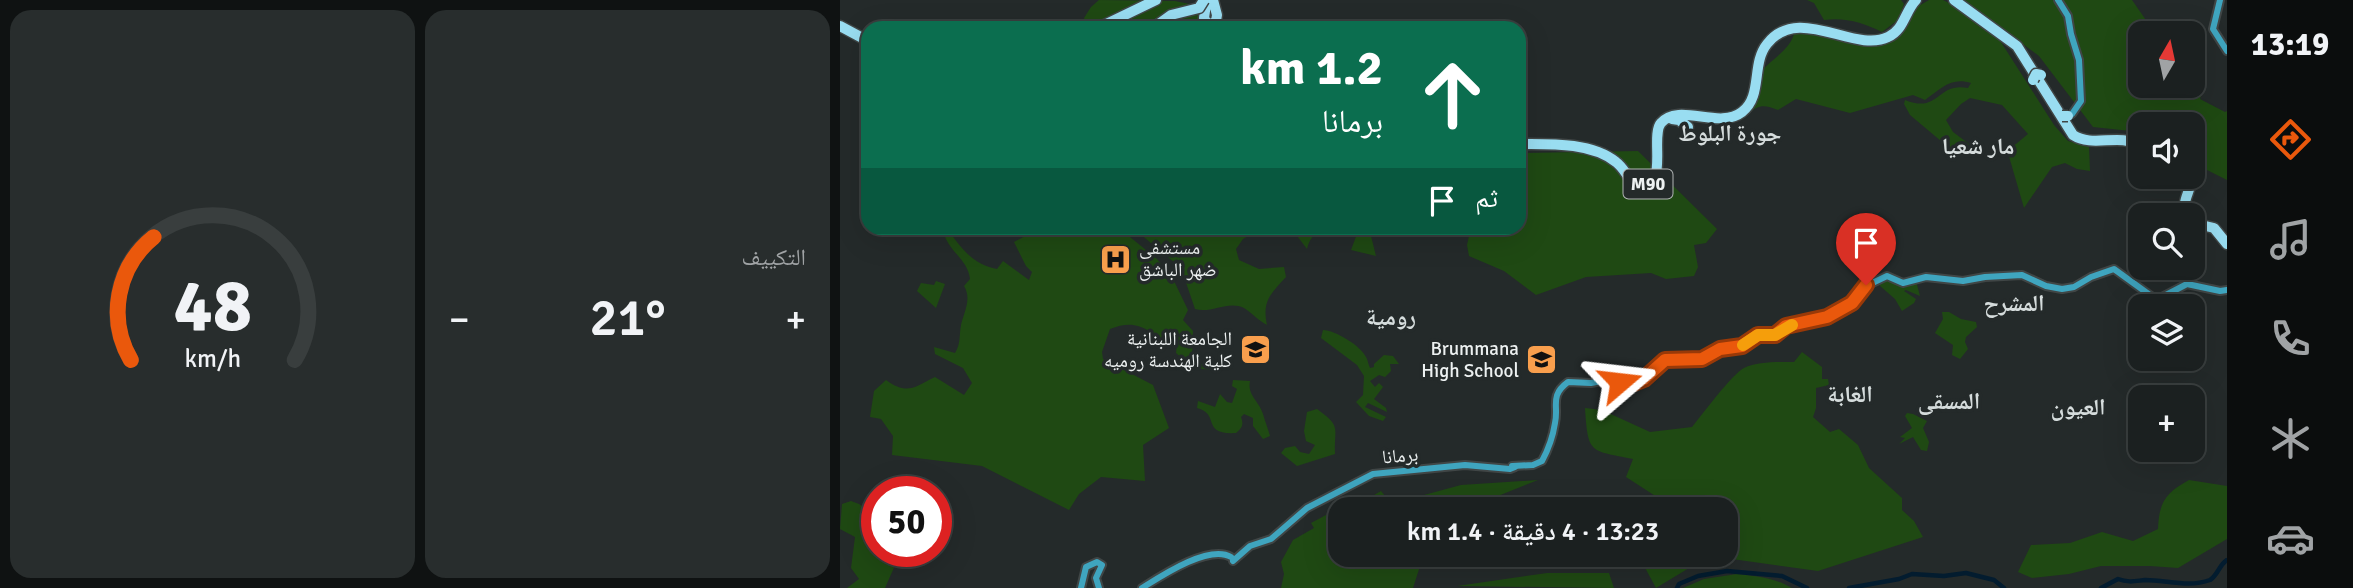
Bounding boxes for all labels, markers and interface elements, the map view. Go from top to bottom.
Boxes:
north arrow [2128,21,2205,98]
map controls [2128,21,2205,462]
text: 13:19 [2251,25,2329,64]
text: 1.2 km [1240,38,1383,98]
icon: ahead [1407,49,1498,140]
text: برمانا [1322,102,1383,141]
button: sound [2128,112,2205,189]
icon: directions [2266,115,2315,164]
district label: جورة البلوط [1679,119,1782,148]
district label: مار شعيا [1942,132,2014,161]
road number: M90 [1624,169,1672,198]
icon: arrive [1423,182,1461,220]
text: ثم [1475,183,1498,215]
button: search [2128,203,2205,280]
pin [1836,213,1896,285]
icon: music [2266,215,2315,264]
icon: arrive [1847,224,1885,262]
place label: مستشفى ضهر الباشق [1139,236,1217,282]
hospital icon: مستشفى ضهر الباشق [1099,242,1133,276]
text: التكييف [741,243,806,272]
text: 48 [173,262,252,351]
text: 21° [589,286,666,350]
district label: المشرح [1983,289,2045,318]
button: layers [2128,294,2205,371]
text: − [449,296,470,343]
text: + [785,296,806,343]
district label: رومية [1366,303,1416,332]
icon: phone [2266,314,2315,363]
place label: الجامعة اللبنانية كلية الهندسة روميه [1104,327,1232,373]
school or university icon: الجامعة اللبنانية كلية الهندسة روميه [1238,333,1272,367]
place label: Brummana High School [1421,337,1519,383]
text: km/h [184,343,241,374]
school or university icon: Brummana High School [1525,343,1559,377]
position arrow [1583,345,1657,419]
district label: الغابة [1827,380,1873,409]
button: + [2128,385,2205,462]
district label: المسقى [1918,387,1980,416]
district label: العيون [2050,393,2106,422]
icon: climate [2266,414,2315,463]
street label: برمانا [1381,442,1419,470]
speed limit sign: 50 [861,476,952,567]
icon: car [2266,514,2315,563]
text: 13:23 · 4 دقيقة · 1.4 km [1407,516,1659,548]

